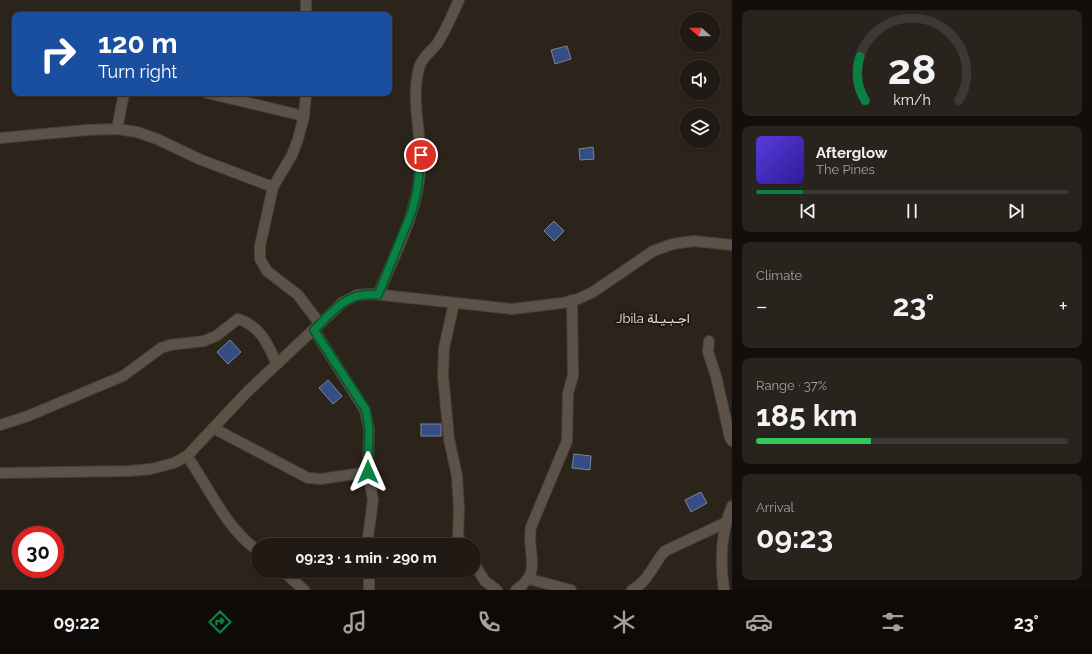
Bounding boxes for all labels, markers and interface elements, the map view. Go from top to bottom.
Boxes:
north arrow [680,12,720,52]
map controls [680,12,720,148]
text: 120 m [98,27,178,60]
icon: right [32,28,84,80]
text: 28 [888,45,936,94]
button: sound [680,60,720,100]
text: Turn right [98,61,177,82]
text: km/h [893,92,931,108]
button: layers [680,108,720,148]
pin [404,138,438,172]
icon: arrive [410,144,432,166]
text: Afterglow [816,144,887,162]
text: The Pines [816,162,875,177]
icon: previous [797,200,819,222]
icon: pause [901,200,923,222]
icon: next [1005,200,1027,222]
text: Climate [756,268,802,283]
text: 23° [892,288,934,323]
text: − [756,293,768,319]
text: + [1059,293,1068,319]
district label: Jbila اجـبـيـلة [616,311,690,326]
text: Range · 37% [756,378,827,393]
text: 185 km [756,398,857,433]
position arrow [347,451,389,493]
text: Arrival [756,500,794,515]
text: 09:23 [756,520,833,555]
speed limit sign: 30 [12,526,64,578]
text: 09:23 · 1 min · 290 m [295,549,437,567]
icon: directions [206,608,234,636]
icon: music [341,608,369,636]
icon: phone [475,608,503,636]
icon: climate [610,608,638,636]
icon: car [745,608,773,636]
icon: filters [879,608,907,636]
text: 09:22 [53,612,100,633]
text: 23° [1014,612,1039,633]

